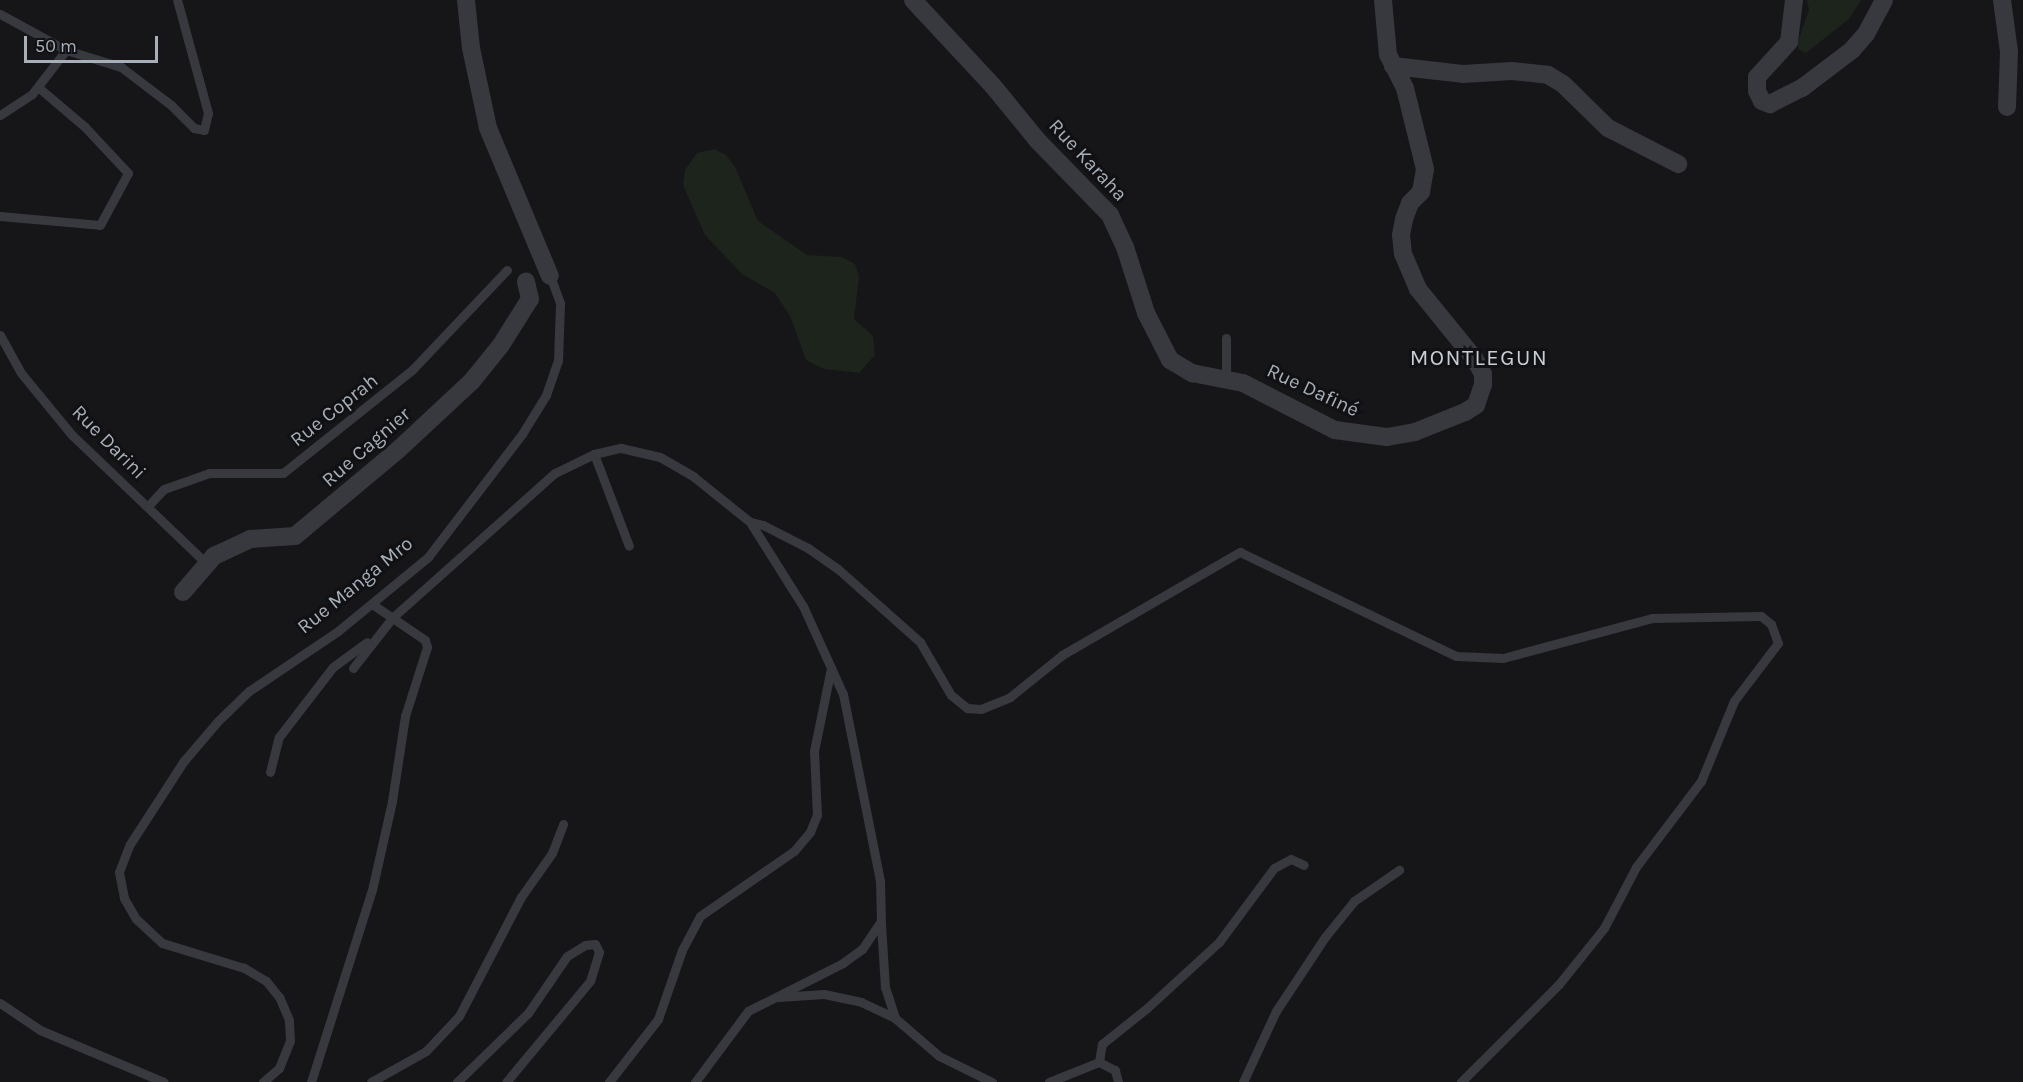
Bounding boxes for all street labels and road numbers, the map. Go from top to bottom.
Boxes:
street label: Rue Karaha [1044,114,1132,206]
street label: Rue Dafiné [1263,358,1363,422]
street label: Rue Coprah [285,368,383,452]
street label: Rue Darini [67,400,151,484]
street label: Rue Cagnier [317,402,415,492]
street label: Rue Manga Mro [292,531,418,639]

